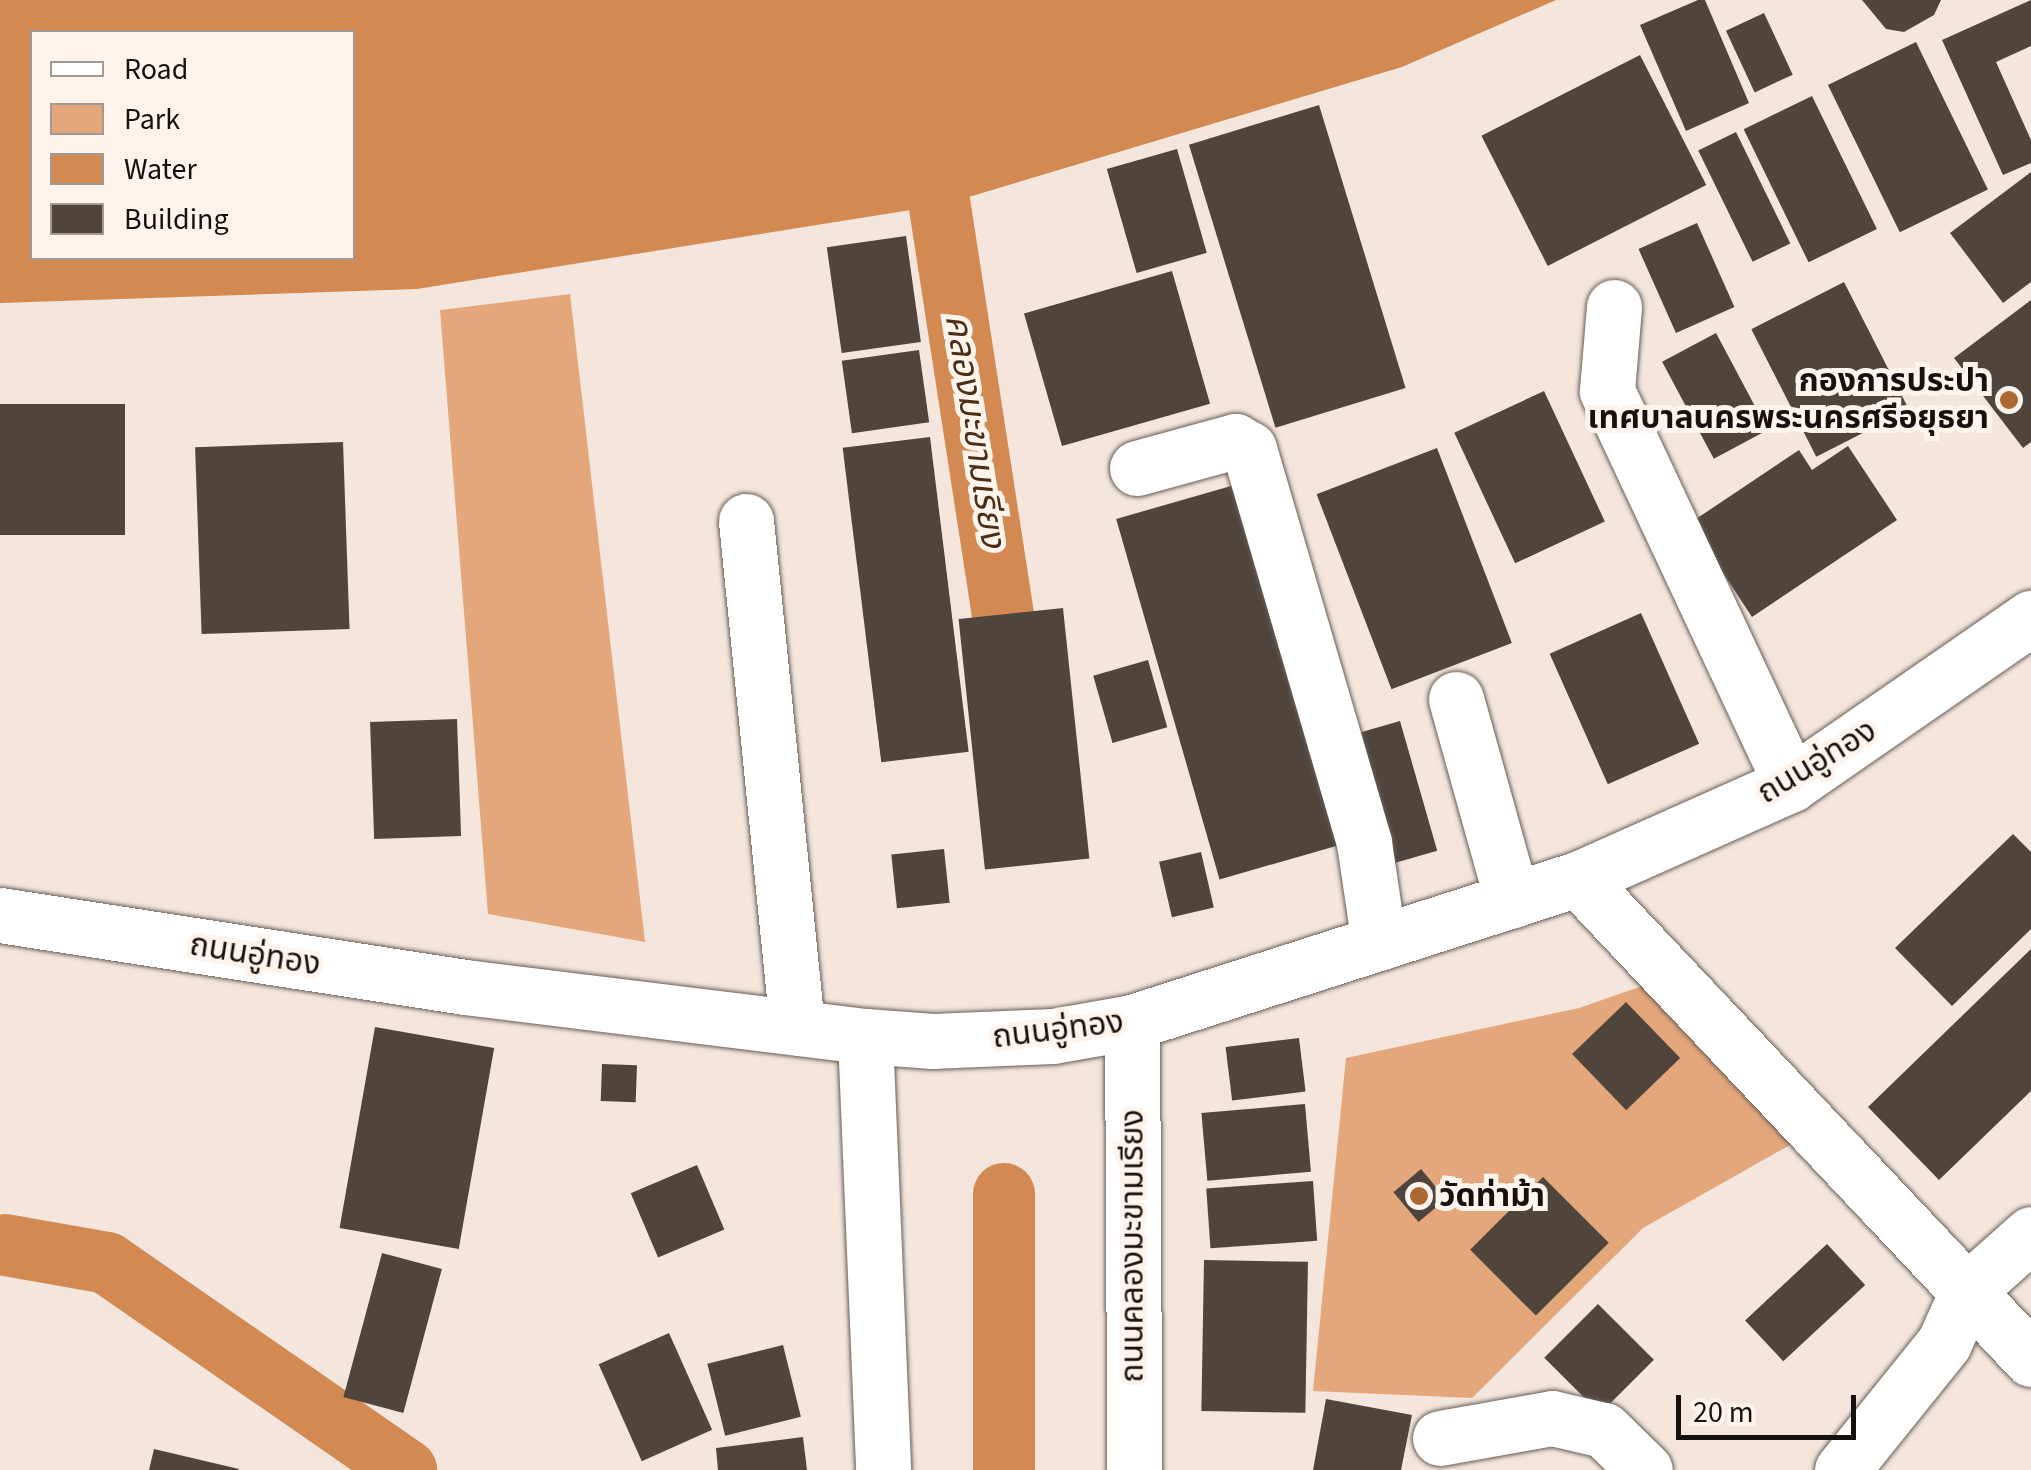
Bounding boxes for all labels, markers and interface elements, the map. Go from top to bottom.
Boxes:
legend [30,30,355,260]
text: Road [124,48,188,91]
text: Park [124,98,180,141]
text: Water [124,148,197,191]
text: Building [124,198,229,241]
water label: คลองมะขามเรียง [936,312,1014,550]
place label: กองการประปา เทศบาลนครพระนครศรีอยุธยา [1588,363,1989,438]
marker: กองการประปา เทศบาลนครพระนครศรีอยุธยา [1998,389,2020,411]
street label: ถนนอู่ทอง [1751,712,1883,812]
street label: ถนนอู่ทอง [187,926,323,984]
street label: ถนนอู่ทอง [990,1003,1126,1057]
street label: ถนนคลองมะขามเรียง [1114,1109,1152,1383]
place label: วัดท่าม้า [1439,1177,1545,1215]
marker: วัดท่าม้า [1408,1185,1430,1207]
scale bar [1681,1375,1861,1437]
text: 20 m [1693,1391,1754,1434]

